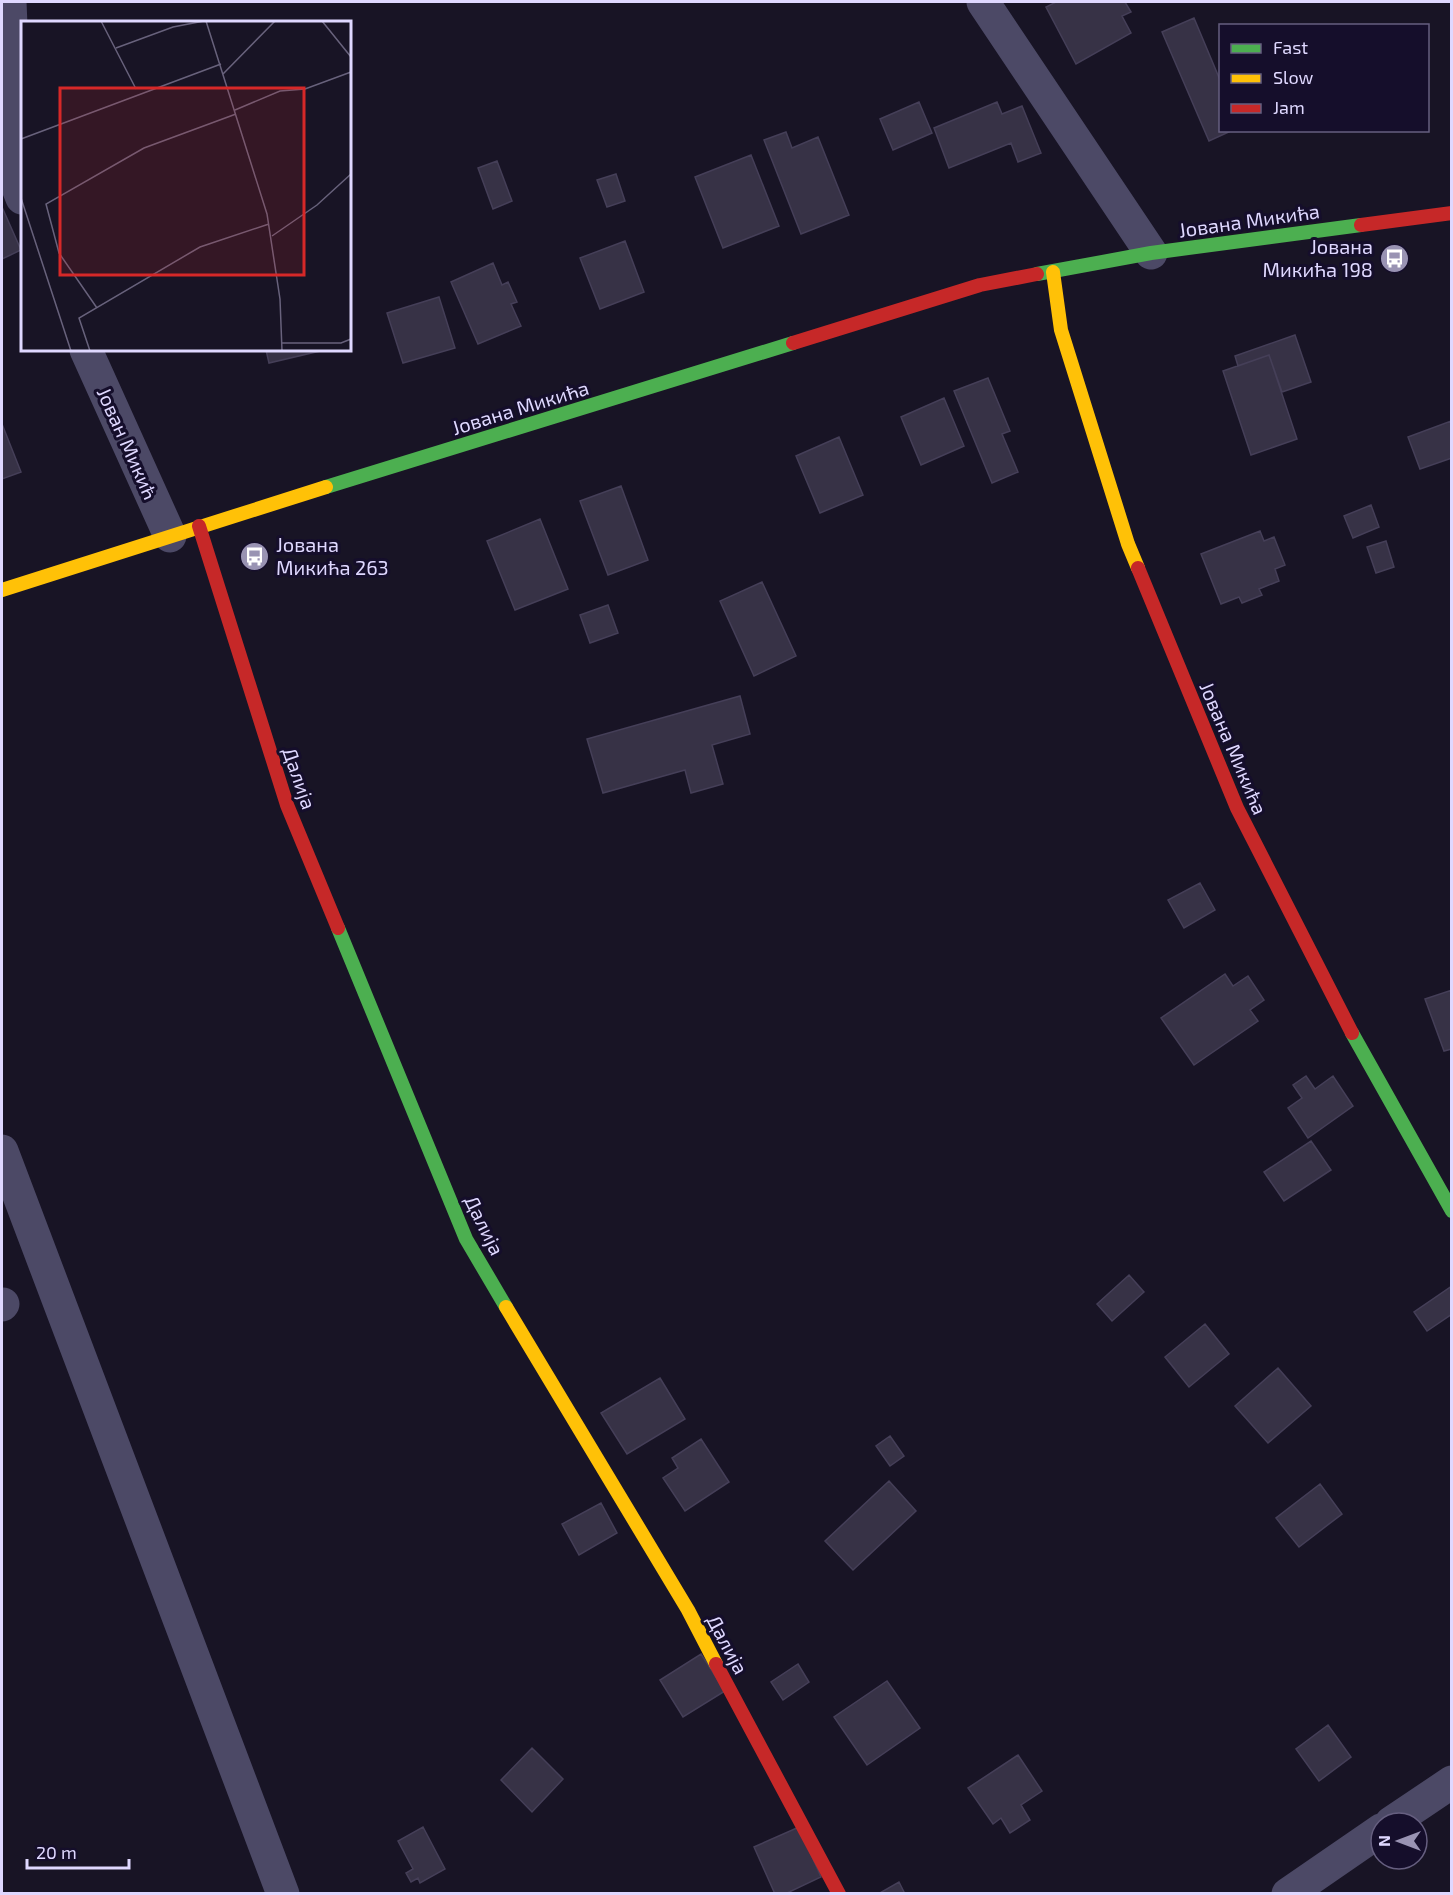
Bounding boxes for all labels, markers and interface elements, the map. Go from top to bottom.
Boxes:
inset map [21,21,351,351]
legend [1219,24,1429,132]
text: Fast [1273,36,1308,58]
text: Slow [1273,66,1314,88]
text: Jam [1273,96,1305,118]
street label: Јована Микића [1177,198,1321,242]
place label: Јована Микића 198 [1263,234,1373,281]
bus stop icon: Јована Микића 198 [1378,242,1410,274]
street label: Јована Микића [449,375,591,439]
street label: Јован Микић [93,383,163,503]
place label: Јована Микића 263 [276,532,389,579]
bus stop icon: Јована Микића 263 [239,540,271,572]
street label: Јована Микића [1195,678,1273,818]
street label: Далија [278,744,322,812]
street label: Далија [460,1191,510,1259]
street label: Далија [702,1610,754,1678]
north arrow [1369,1811,1429,1871]
scale bar [27,1832,129,1870]
text: N [1374,1835,1393,1847]
text: 20 m [36,1841,77,1863]

